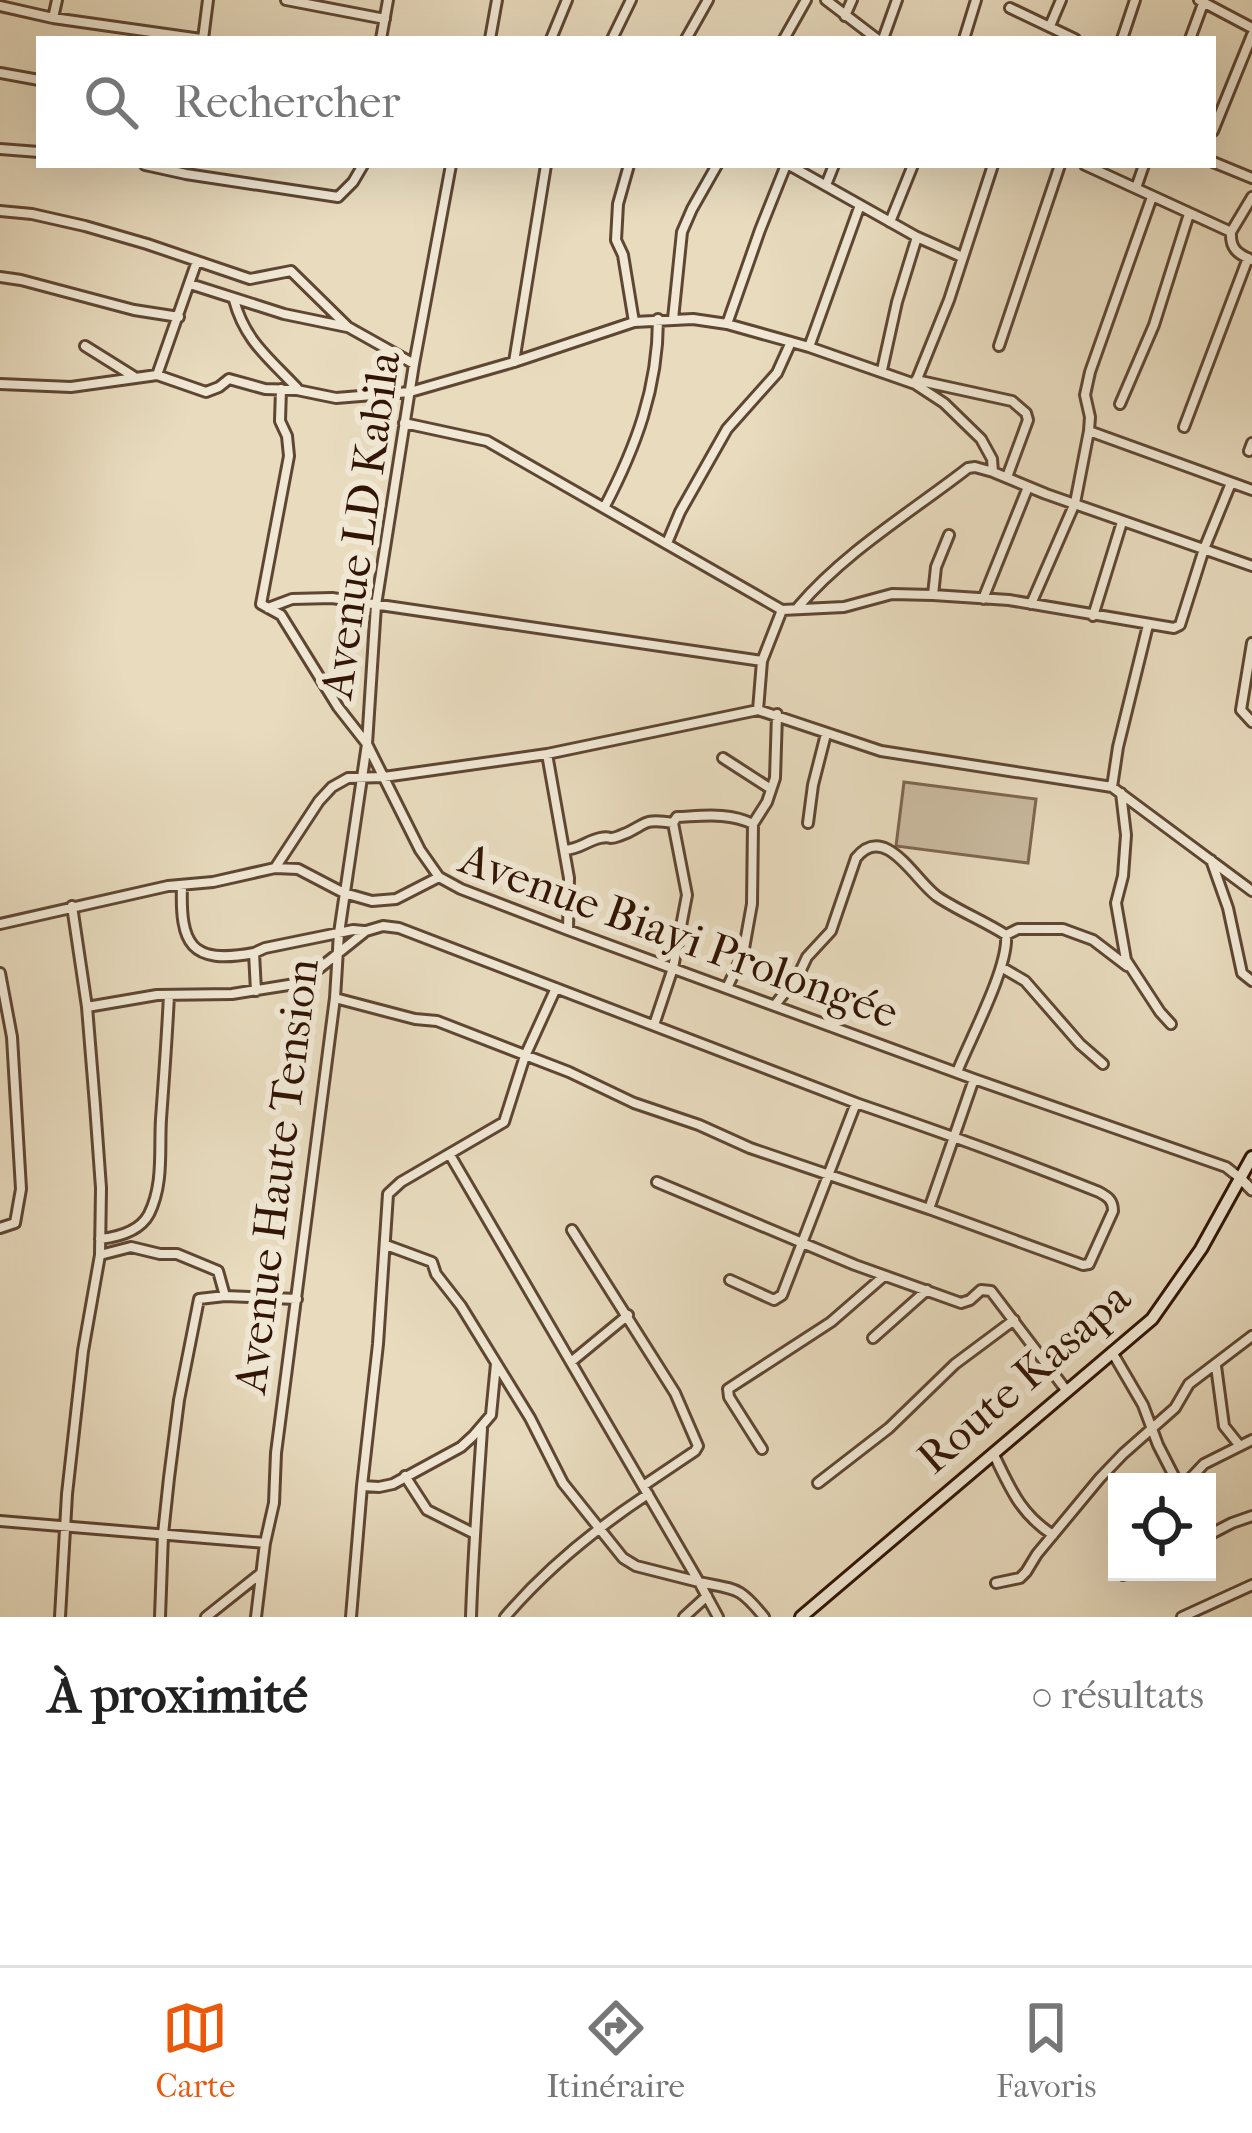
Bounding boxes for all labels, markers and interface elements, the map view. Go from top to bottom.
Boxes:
search box [36,36,1216,168]
icon: search [78,69,144,135]
text: Rechercher [174,76,400,129]
street label: Avenue LD Kabila [310,347,412,704]
street label: Avenue Biayi Prolongée [451,831,905,1040]
street label: Avenue Haute Tension [224,956,330,1398]
street label: Route Kasapa [907,1270,1142,1485]
map controls [1108,1473,1216,1581]
button: locate [1108,1473,1216,1581]
text: À proximité [48,1665,308,1725]
text: 0 résultats [1031,1672,1204,1718]
tab: Carte [156,1995,235,2106]
tab: Itinéraire [546,1995,685,2106]
tab: Favoris [996,1995,1096,2106]

